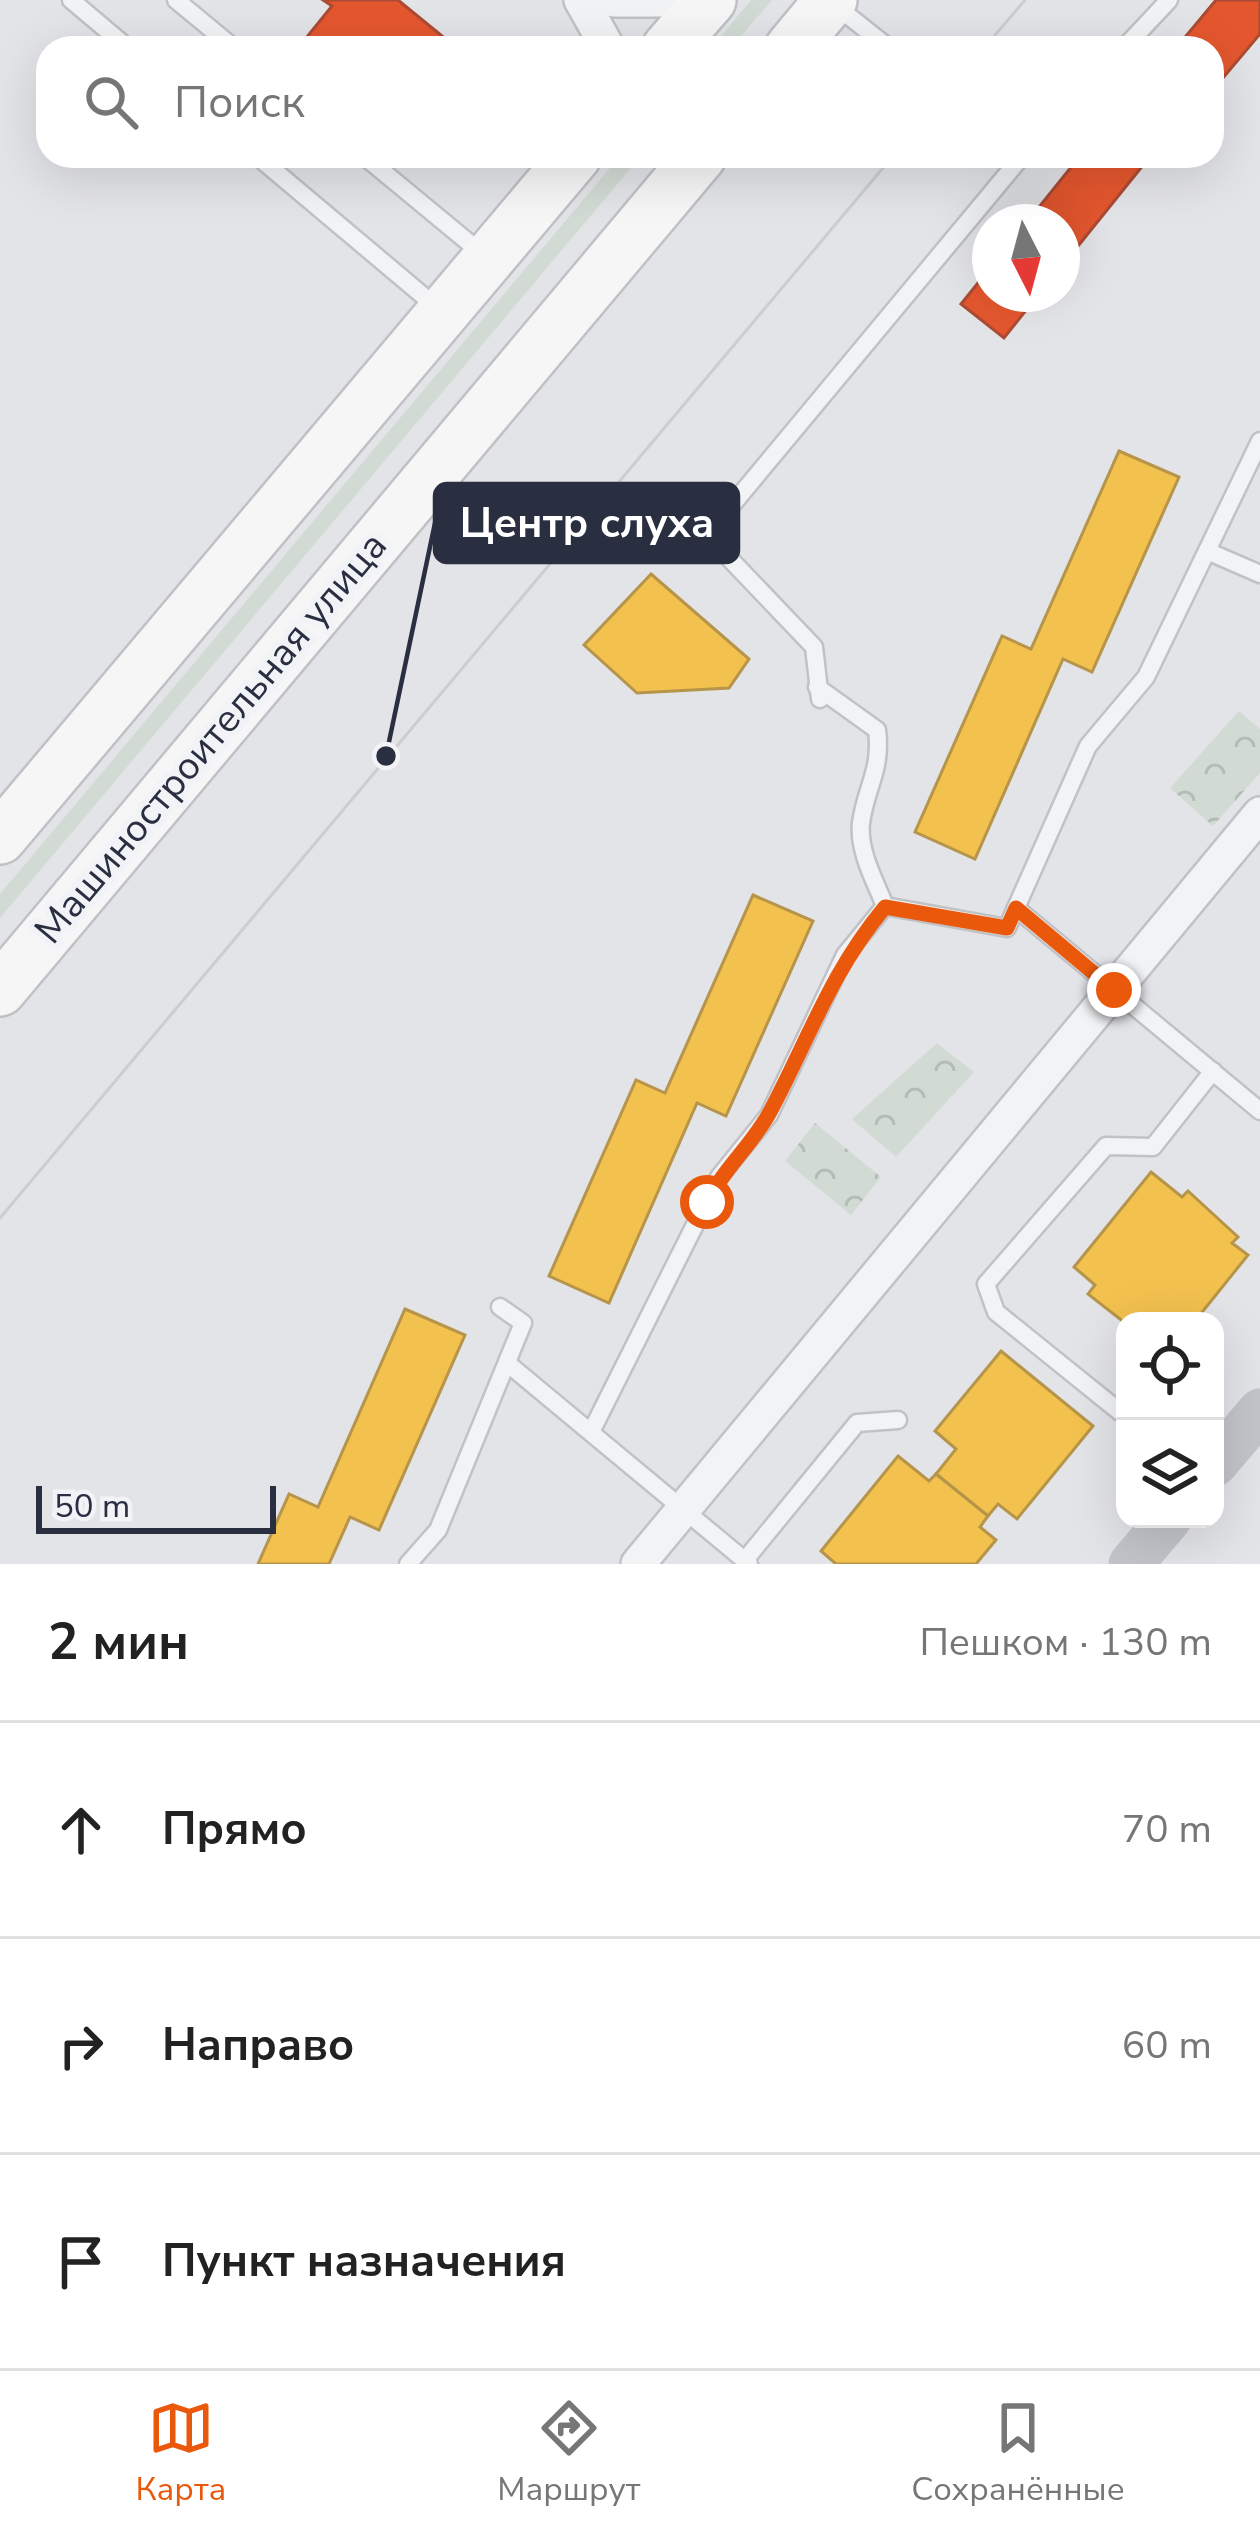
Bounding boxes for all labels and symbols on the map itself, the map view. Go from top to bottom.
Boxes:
north arrow [972,204,1080,312]
callout: Центр слуха [435,484,738,562]
text: Центр слуха [460,495,714,552]
street label: Машиностроительная улица [23,521,399,955]
route end [1087,963,1141,1017]
route start [680,1175,734,1229]
scale bar [36,1480,276,1533]

